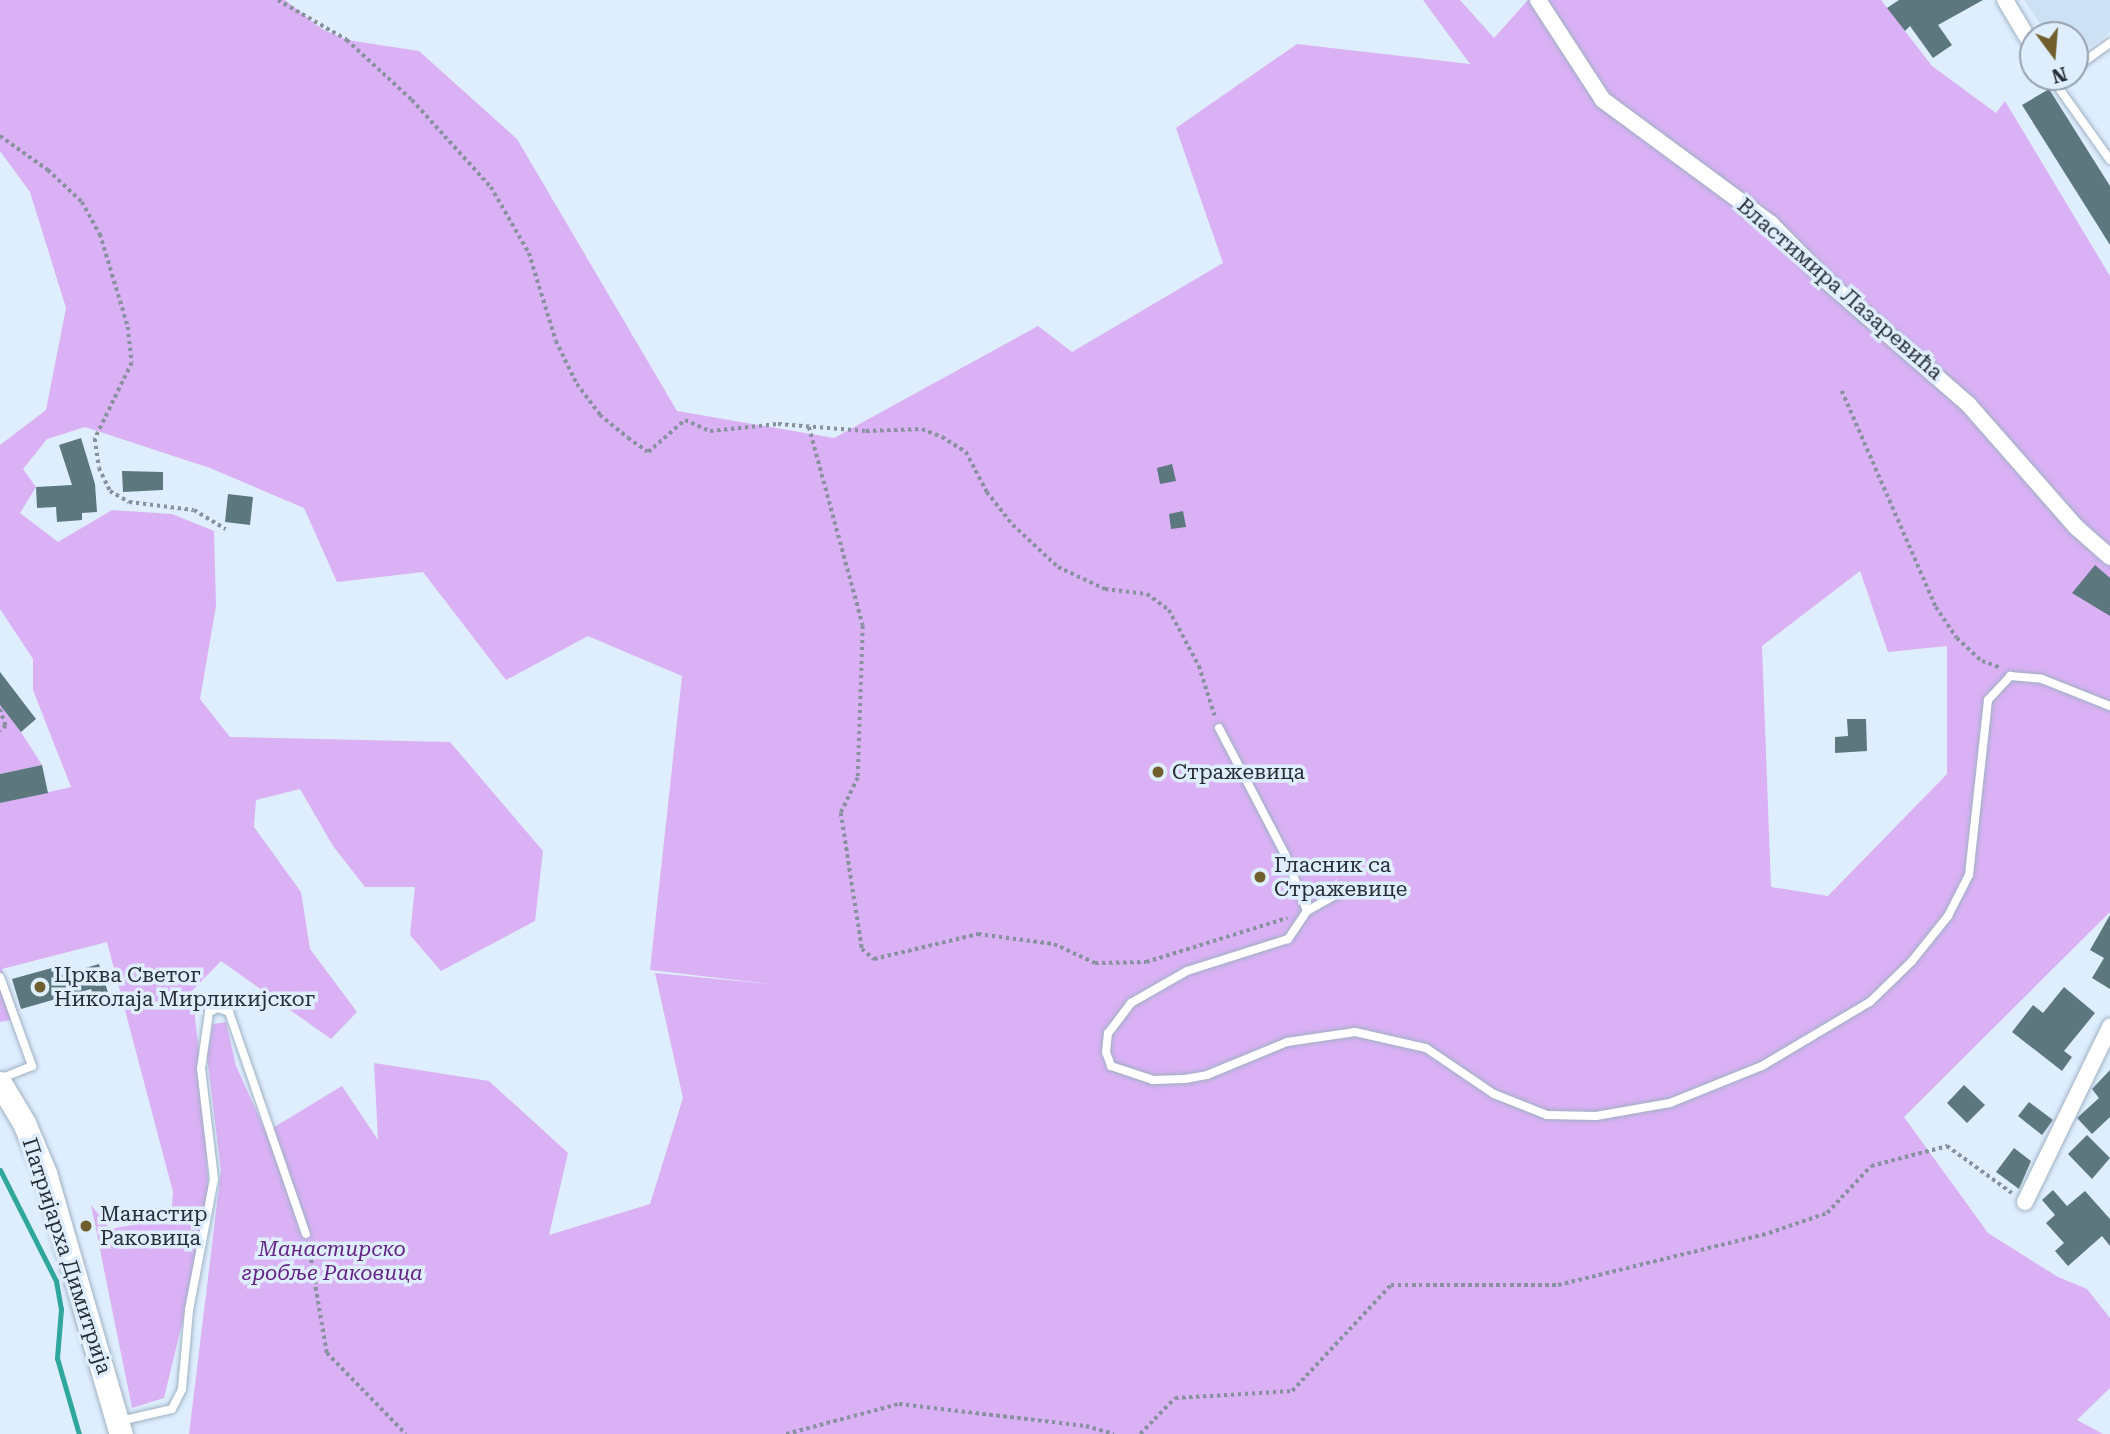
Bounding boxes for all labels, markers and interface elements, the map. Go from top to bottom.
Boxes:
north arrow [2019,21,2089,91]
text: N [2049,62,2070,88]
street label: Властимира Лазаревића [1732,193,1948,385]
place label: Стражевица [1172,759,1305,785]
marker: Стражевица [1150,764,1166,780]
place label: Гласник са Стражевице [1274,852,1407,902]
marker: Гласник са Стражевице [1252,869,1268,885]
place label: Црква Светог Николаја Мирликијског [54,962,315,1012]
marker: Црква Светог Николаја Мирликијског [32,979,48,995]
street label: Патријарха Димитрија [17,1135,117,1377]
place label: Манастир Раковица [100,1201,207,1251]
marker: Манастир Раковица [78,1218,94,1234]
park label: Манастирско гробље Раковица [241,1236,423,1286]

